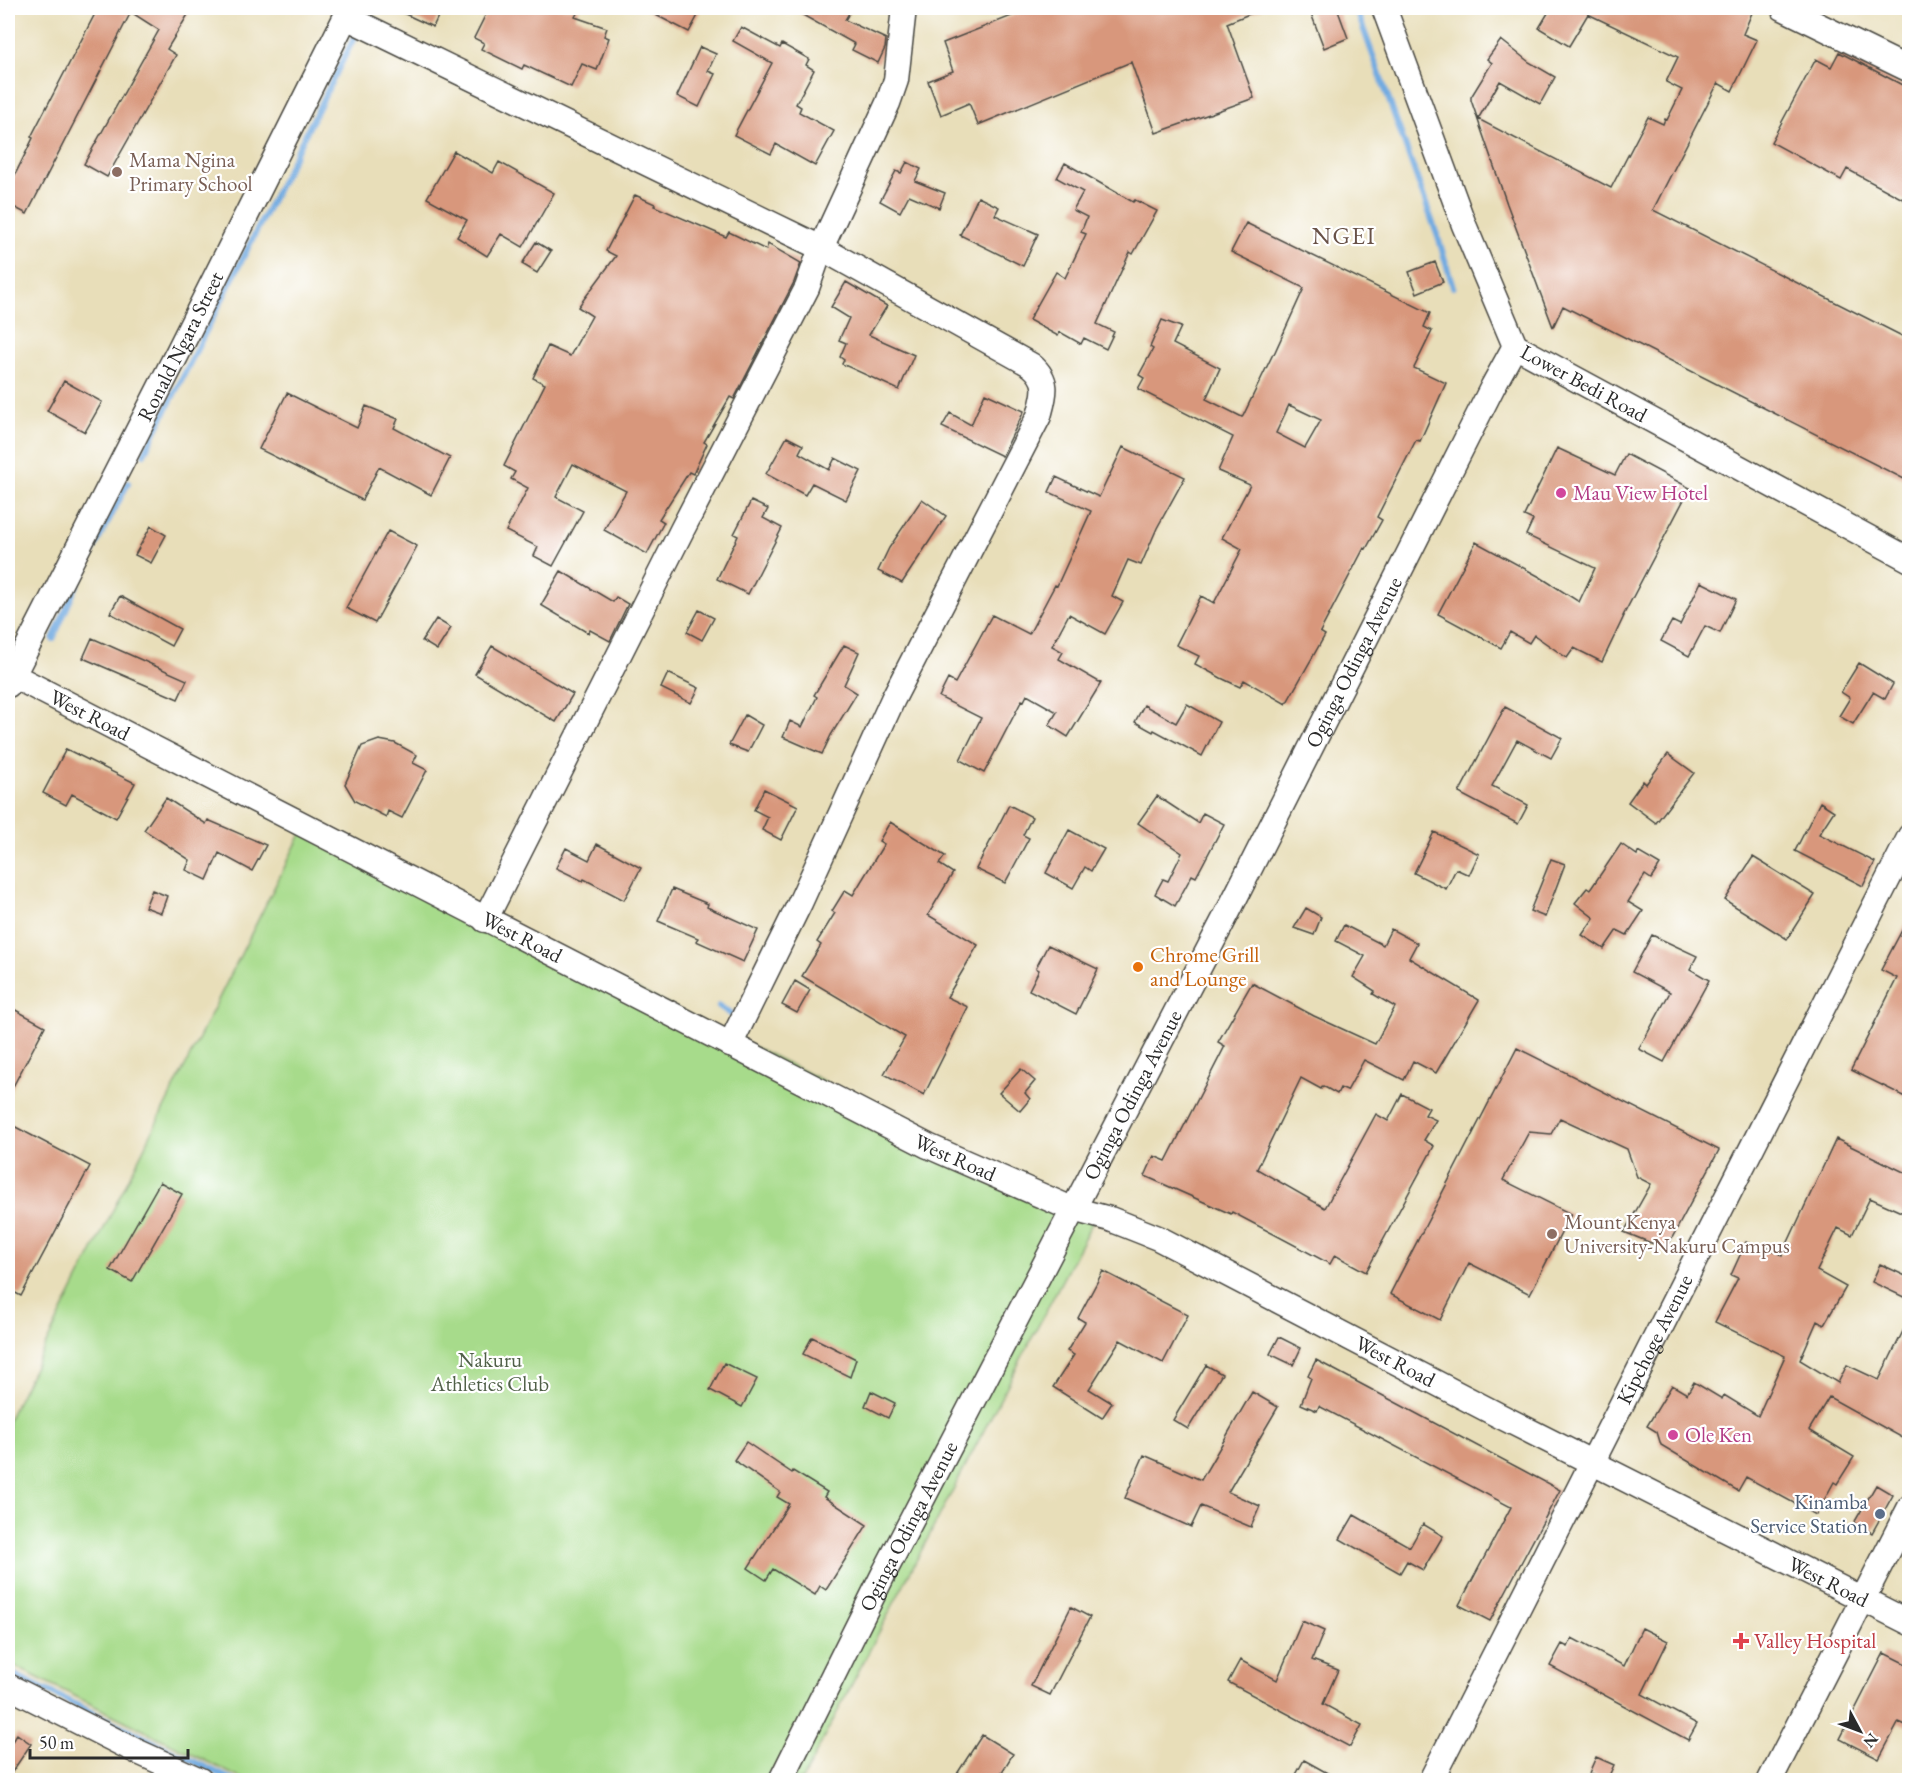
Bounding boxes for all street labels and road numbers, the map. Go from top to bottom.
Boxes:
street label: Ronald Ngara Street [131,266,229,426]
street label: Lower Bedi Road [1516,338,1652,428]
street label: Oginga Odinga Avenue [1299,572,1408,752]
street label: West Road [45,683,135,747]
street label: West Road [477,905,567,969]
street label: Oginga Odinga Avenue [1077,1005,1188,1184]
street label: West Road [910,1127,1001,1187]
street label: Kipchoge Avenue [1610,1270,1698,1409]
street label: West Road [1351,1329,1441,1393]
street label: Oginga Odinga Avenue [853,1436,963,1616]
street label: West Road [1784,1550,1874,1613]

